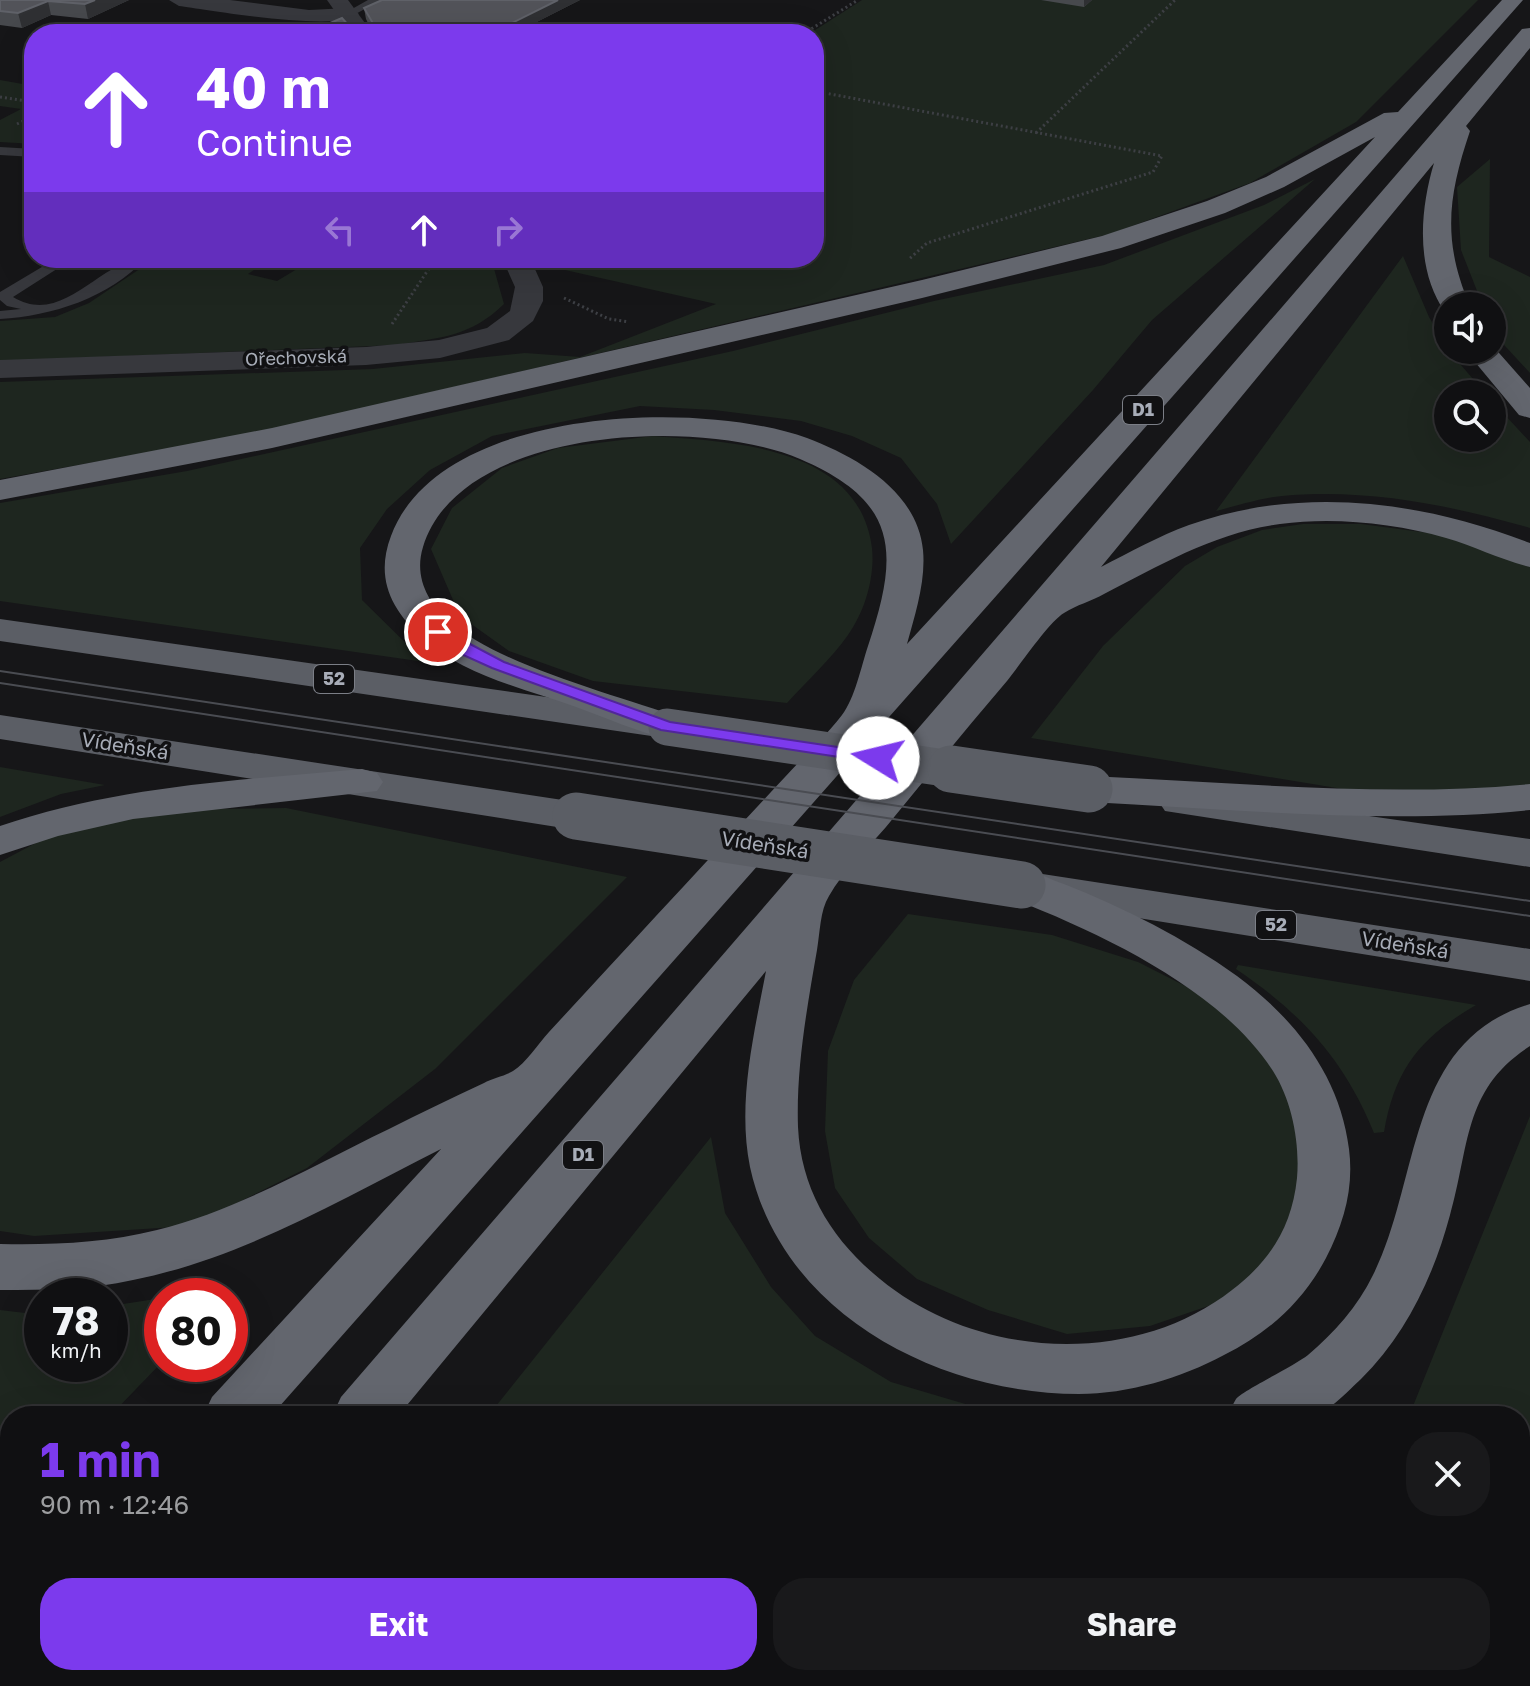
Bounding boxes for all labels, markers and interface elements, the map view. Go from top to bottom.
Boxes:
text: 40 m [196,53,330,120]
icon: ahead [64,56,168,160]
text: Continue [196,121,353,164]
icon: left [318,208,362,252]
icon: ahead [402,208,446,252]
icon: right [486,208,530,252]
map controls [1434,292,1506,452]
button: sound [1434,292,1506,364]
street label: Ořechovská [245,344,347,370]
button: search [1434,380,1506,452]
road number: D1 [1123,396,1163,424]
pin [404,598,472,666]
icon: arrive [416,610,460,654]
road number: 52 [314,665,354,693]
position arrow [836,716,920,800]
street label: Vídeňská [80,726,170,764]
street label: Vídeňská [720,825,810,863]
road number: 52 [1256,911,1296,939]
street label: Vídeňská [1360,925,1450,963]
road number: D1 [563,1141,603,1169]
speed limit sign: 80 [144,1278,248,1382]
text: 78 [52,1296,100,1344]
text: km/h [51,1338,101,1362]
text: 1 min [40,1430,161,1488]
button: close [1406,1432,1490,1516]
text: 90 m · 12:46 [40,1489,189,1520]
button: Exit [40,1578,757,1670]
button: Share [773,1578,1490,1670]

